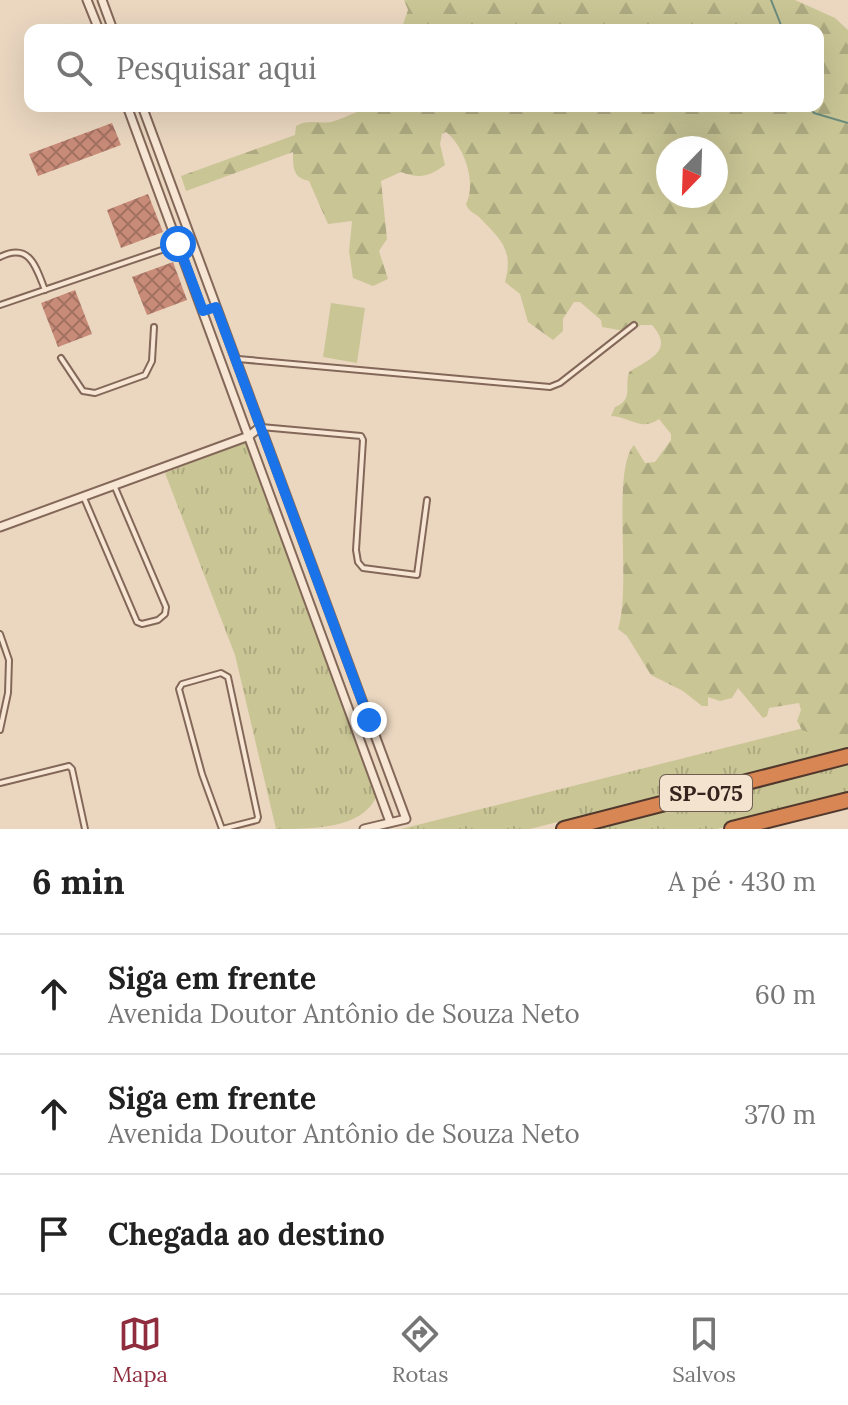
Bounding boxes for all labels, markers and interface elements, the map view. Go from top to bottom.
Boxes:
search box [24,24,824,112]
icon: search [52,46,96,90]
text: Pesquisar aqui [116,49,317,87]
north arrow [656,136,728,208]
route start [160,226,196,262]
route end [351,702,387,738]
road number: SP-075 [660,775,752,811]
text: 6 min [32,860,125,903]
text: A pé · 430 m [668,865,816,898]
text: Siga em frente [108,959,316,997]
icon: ahead [32,972,76,1016]
text: 60 m [755,978,816,1011]
text: Avenida Doutor Antônio de Souza Neto [108,997,580,1030]
text: Siga em frente [108,1079,316,1117]
icon: ahead [32,1092,76,1136]
text: 370 m [744,1098,816,1131]
text: Avenida Doutor Antônio de Souza Neto [108,1117,580,1150]
icon: arrive [32,1212,76,1256]
text: Chegada ao destino [108,1215,385,1253]
tab: Mapa [112,1312,168,1388]
tab: Rotas [392,1312,448,1388]
tab: Salvos [672,1312,736,1388]

